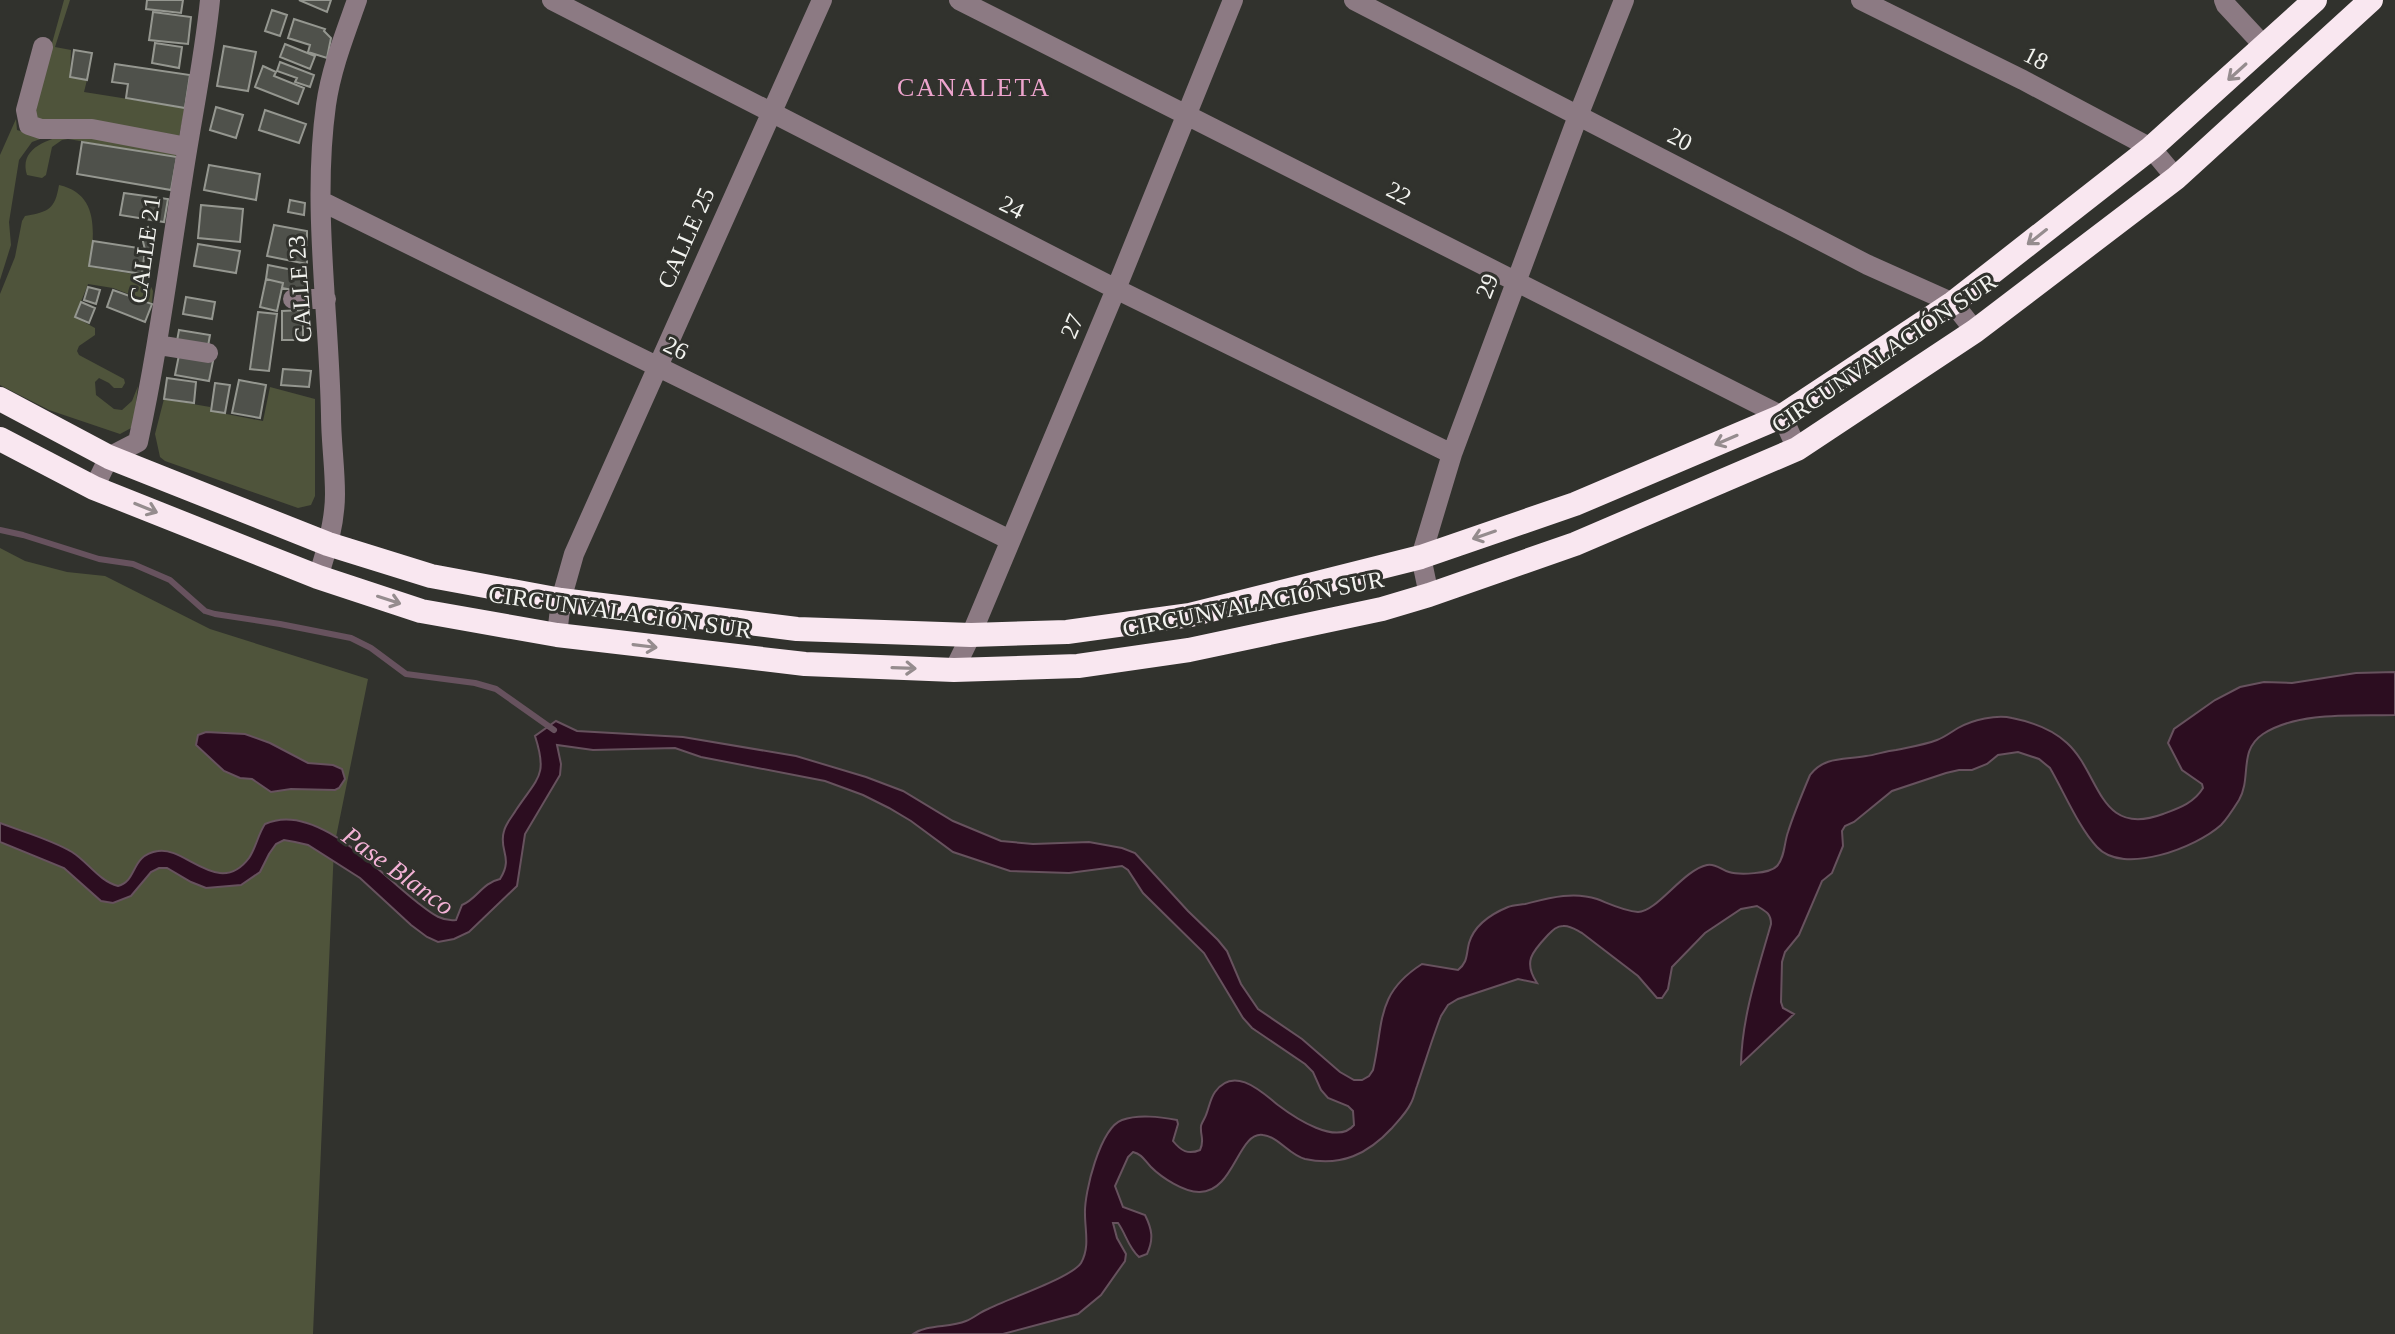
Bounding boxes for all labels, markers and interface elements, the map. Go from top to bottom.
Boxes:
street label: 18 [2019,41,2053,75]
one-way arrow [2227,62,2247,80]
district label: CANALETA [897,73,1051,102]
street label: 20 [1663,122,1697,156]
street label: 22 [1382,176,1416,210]
street label: CALLE 25 [652,184,720,292]
street label: 24 [995,190,1029,224]
street label: CALLE 21 [125,195,165,305]
one-way arrow [2027,229,2048,246]
street label: CALLE 23 [283,235,317,343]
street label: CIRCUNVALACIÓN SUR [1767,268,2001,438]
street label: 29 [1471,270,1503,302]
street label: 27 [1055,310,1089,342]
street label: 26 [660,331,692,365]
one-way arrow [1714,433,1739,448]
one-way arrow [133,502,158,517]
one-way arrow [1472,529,1497,544]
street label: CIRCUNVALACIÓN SUR [1120,566,1386,642]
street label: CIRCUNVALACIÓN SUR [487,581,753,643]
one-way arrow [377,594,402,609]
one-way arrow [631,638,658,653]
one-way arrow [890,661,917,676]
water label: Pase Blanco [336,820,459,921]

